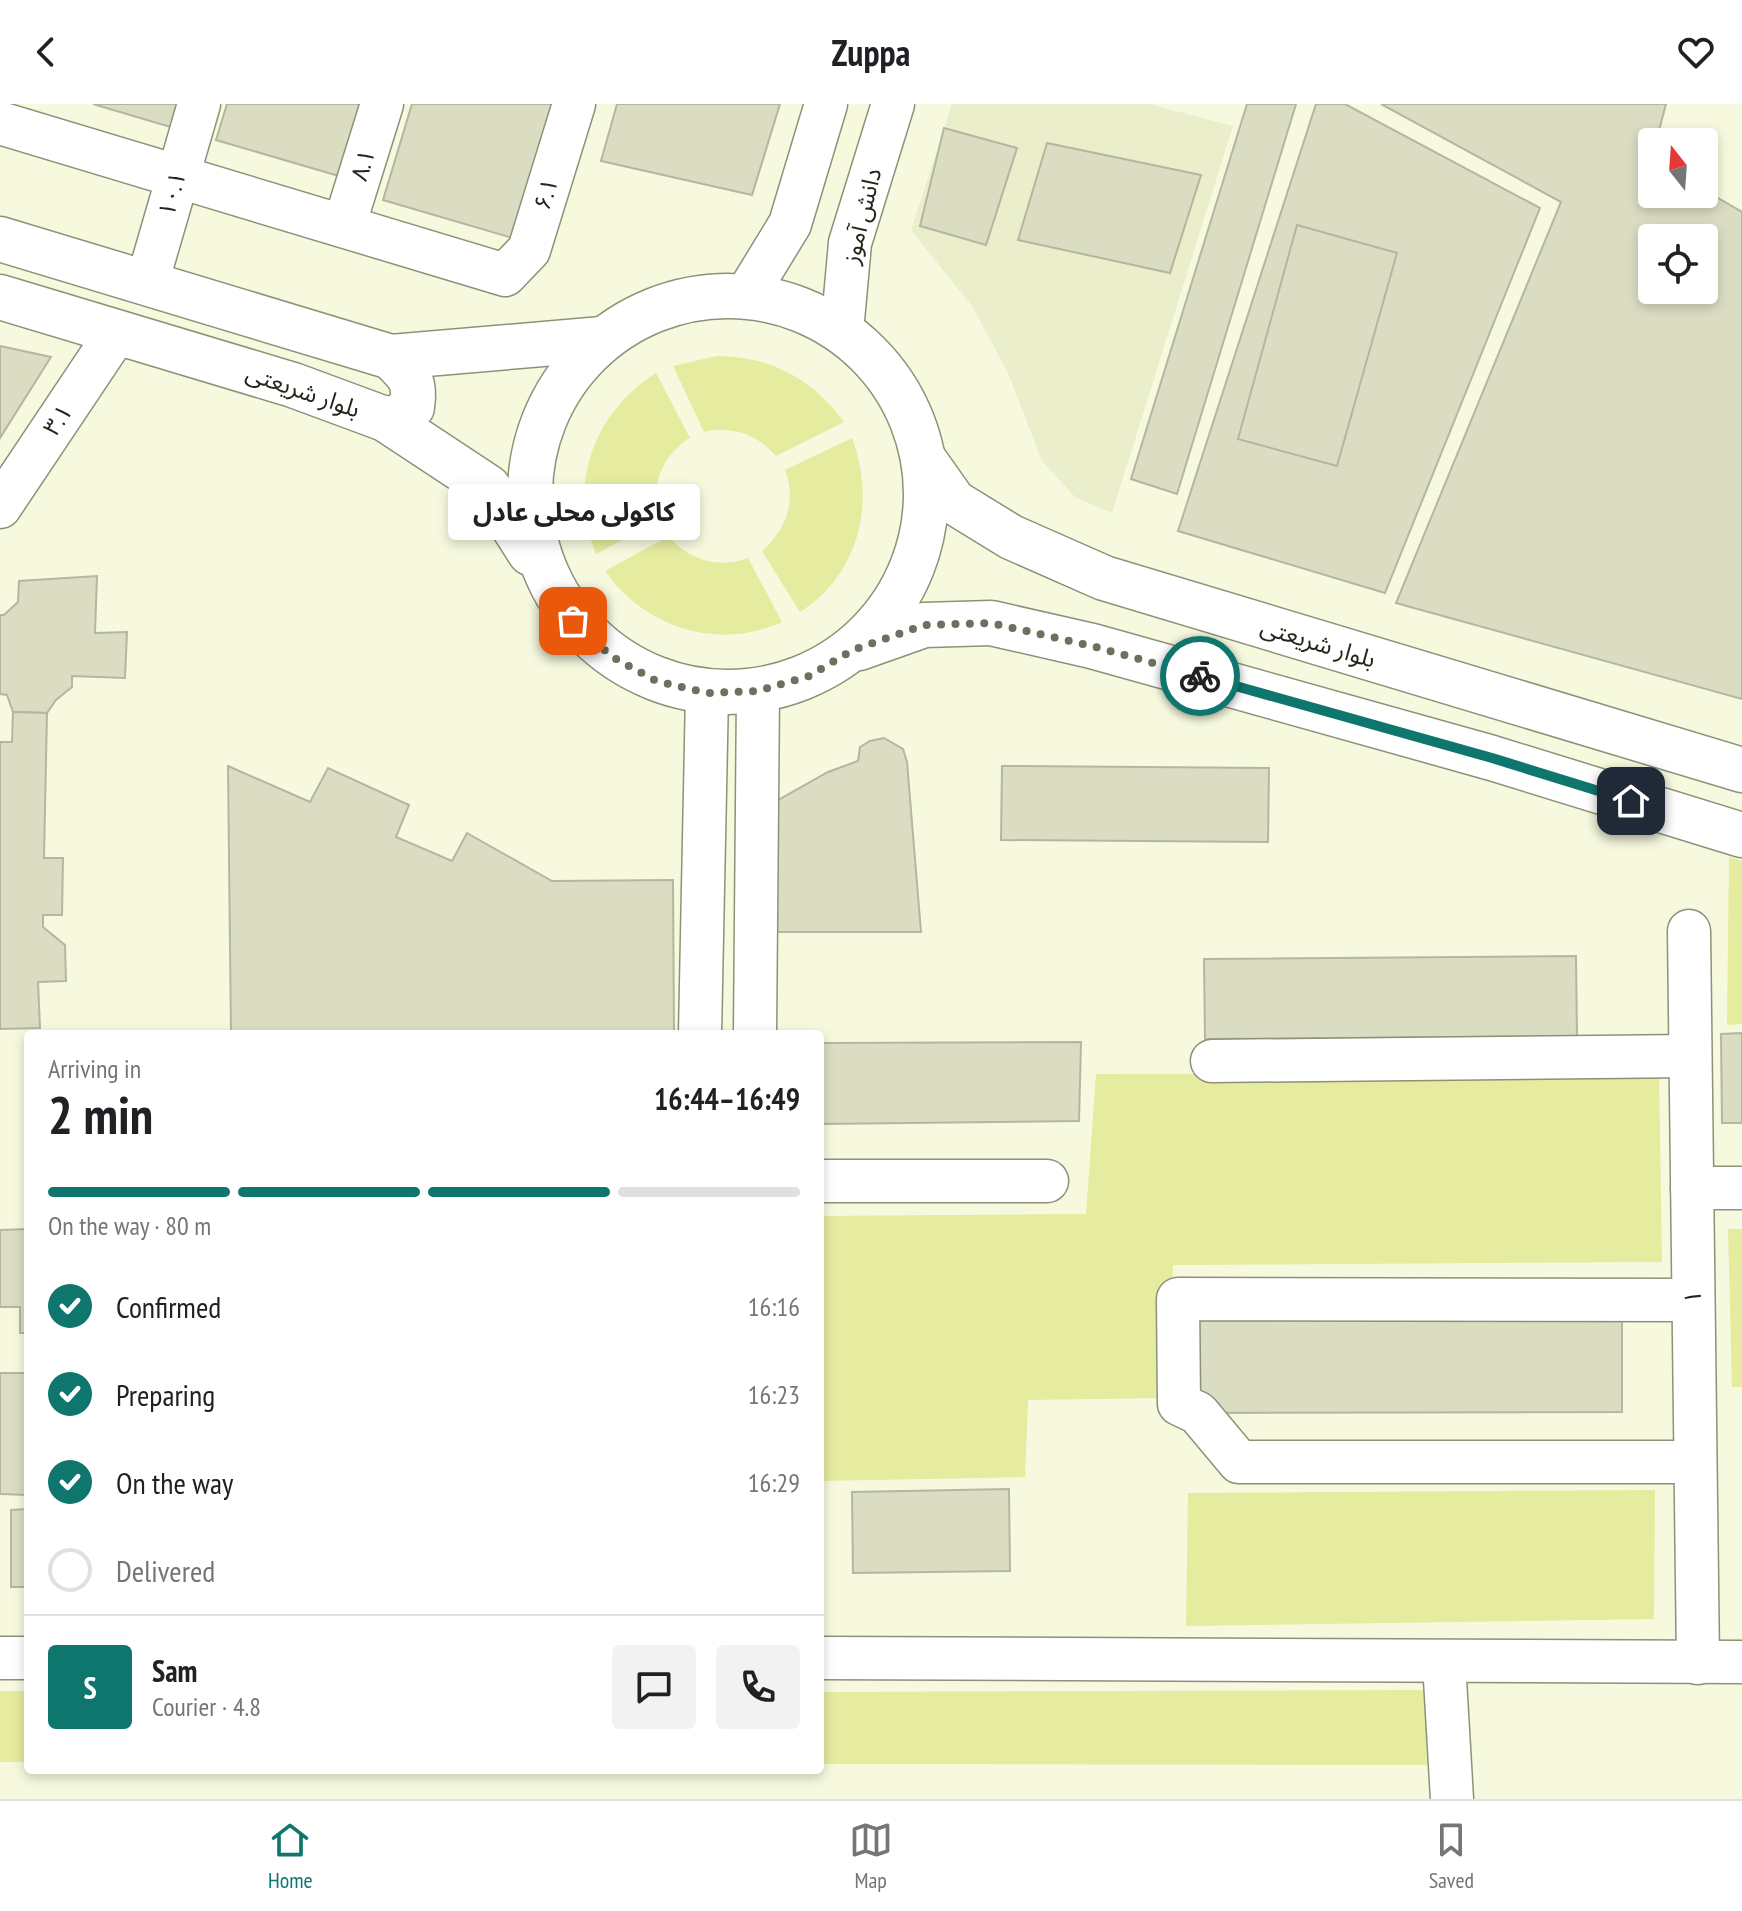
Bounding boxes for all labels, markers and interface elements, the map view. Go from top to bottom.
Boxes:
text: Zuppa [832,29,910,76]
icon: back [24,30,68,74]
icon: heart [1674,30,1718,74]
north arrow [1638,128,1718,208]
map controls [1638,128,1718,304]
street label: ۸.۱ [343,145,382,185]
street label: دانش آموز [834,165,888,268]
street label: ۱۰.۱ [150,168,193,220]
street label: ۶.۱ [526,174,565,214]
button: locate [1638,224,1718,304]
street label: بلوار شریعتی [242,357,364,424]
street label: ۳.۱ [36,398,79,442]
callout: کاکولی محلی عادل [447,485,699,541]
text: کاکولی محلی عادل [473,495,675,528]
pin [539,587,607,655]
icon: bag [551,599,595,643]
street label: بلوار شریعتی [1257,610,1379,675]
courier [1160,636,1240,716]
icon: bike [1178,654,1222,698]
pin [1597,767,1665,835]
icon: home [1609,779,1653,823]
text: Arriving in [48,1052,141,1085]
text: 16:44–16:49 [654,1079,800,1118]
text: 2 min [48,1081,153,1148]
text: On the way · 80 m [48,1209,211,1242]
icon: check [48,1284,92,1328]
text: Confirmed [116,1287,221,1326]
text: 16:16 [748,1290,800,1323]
street label: ۱ [1677,1290,1708,1304]
icon: check [48,1372,92,1416]
text: Preparing [116,1375,215,1414]
text: 16:23 [748,1378,800,1411]
icon: check [48,1460,92,1504]
text: On the way [116,1463,233,1502]
text: 16:29 [748,1466,800,1499]
text: Delivered [116,1551,215,1590]
button: chat [612,1645,696,1729]
button: phone [716,1645,800,1729]
text: Sam [152,1651,197,1690]
text: S [83,1668,97,1707]
text: Courier · 4.8 [152,1690,261,1723]
tab: Home [268,1818,313,1894]
tab: Map [849,1818,893,1894]
tab: Saved [1429,1818,1474,1894]

